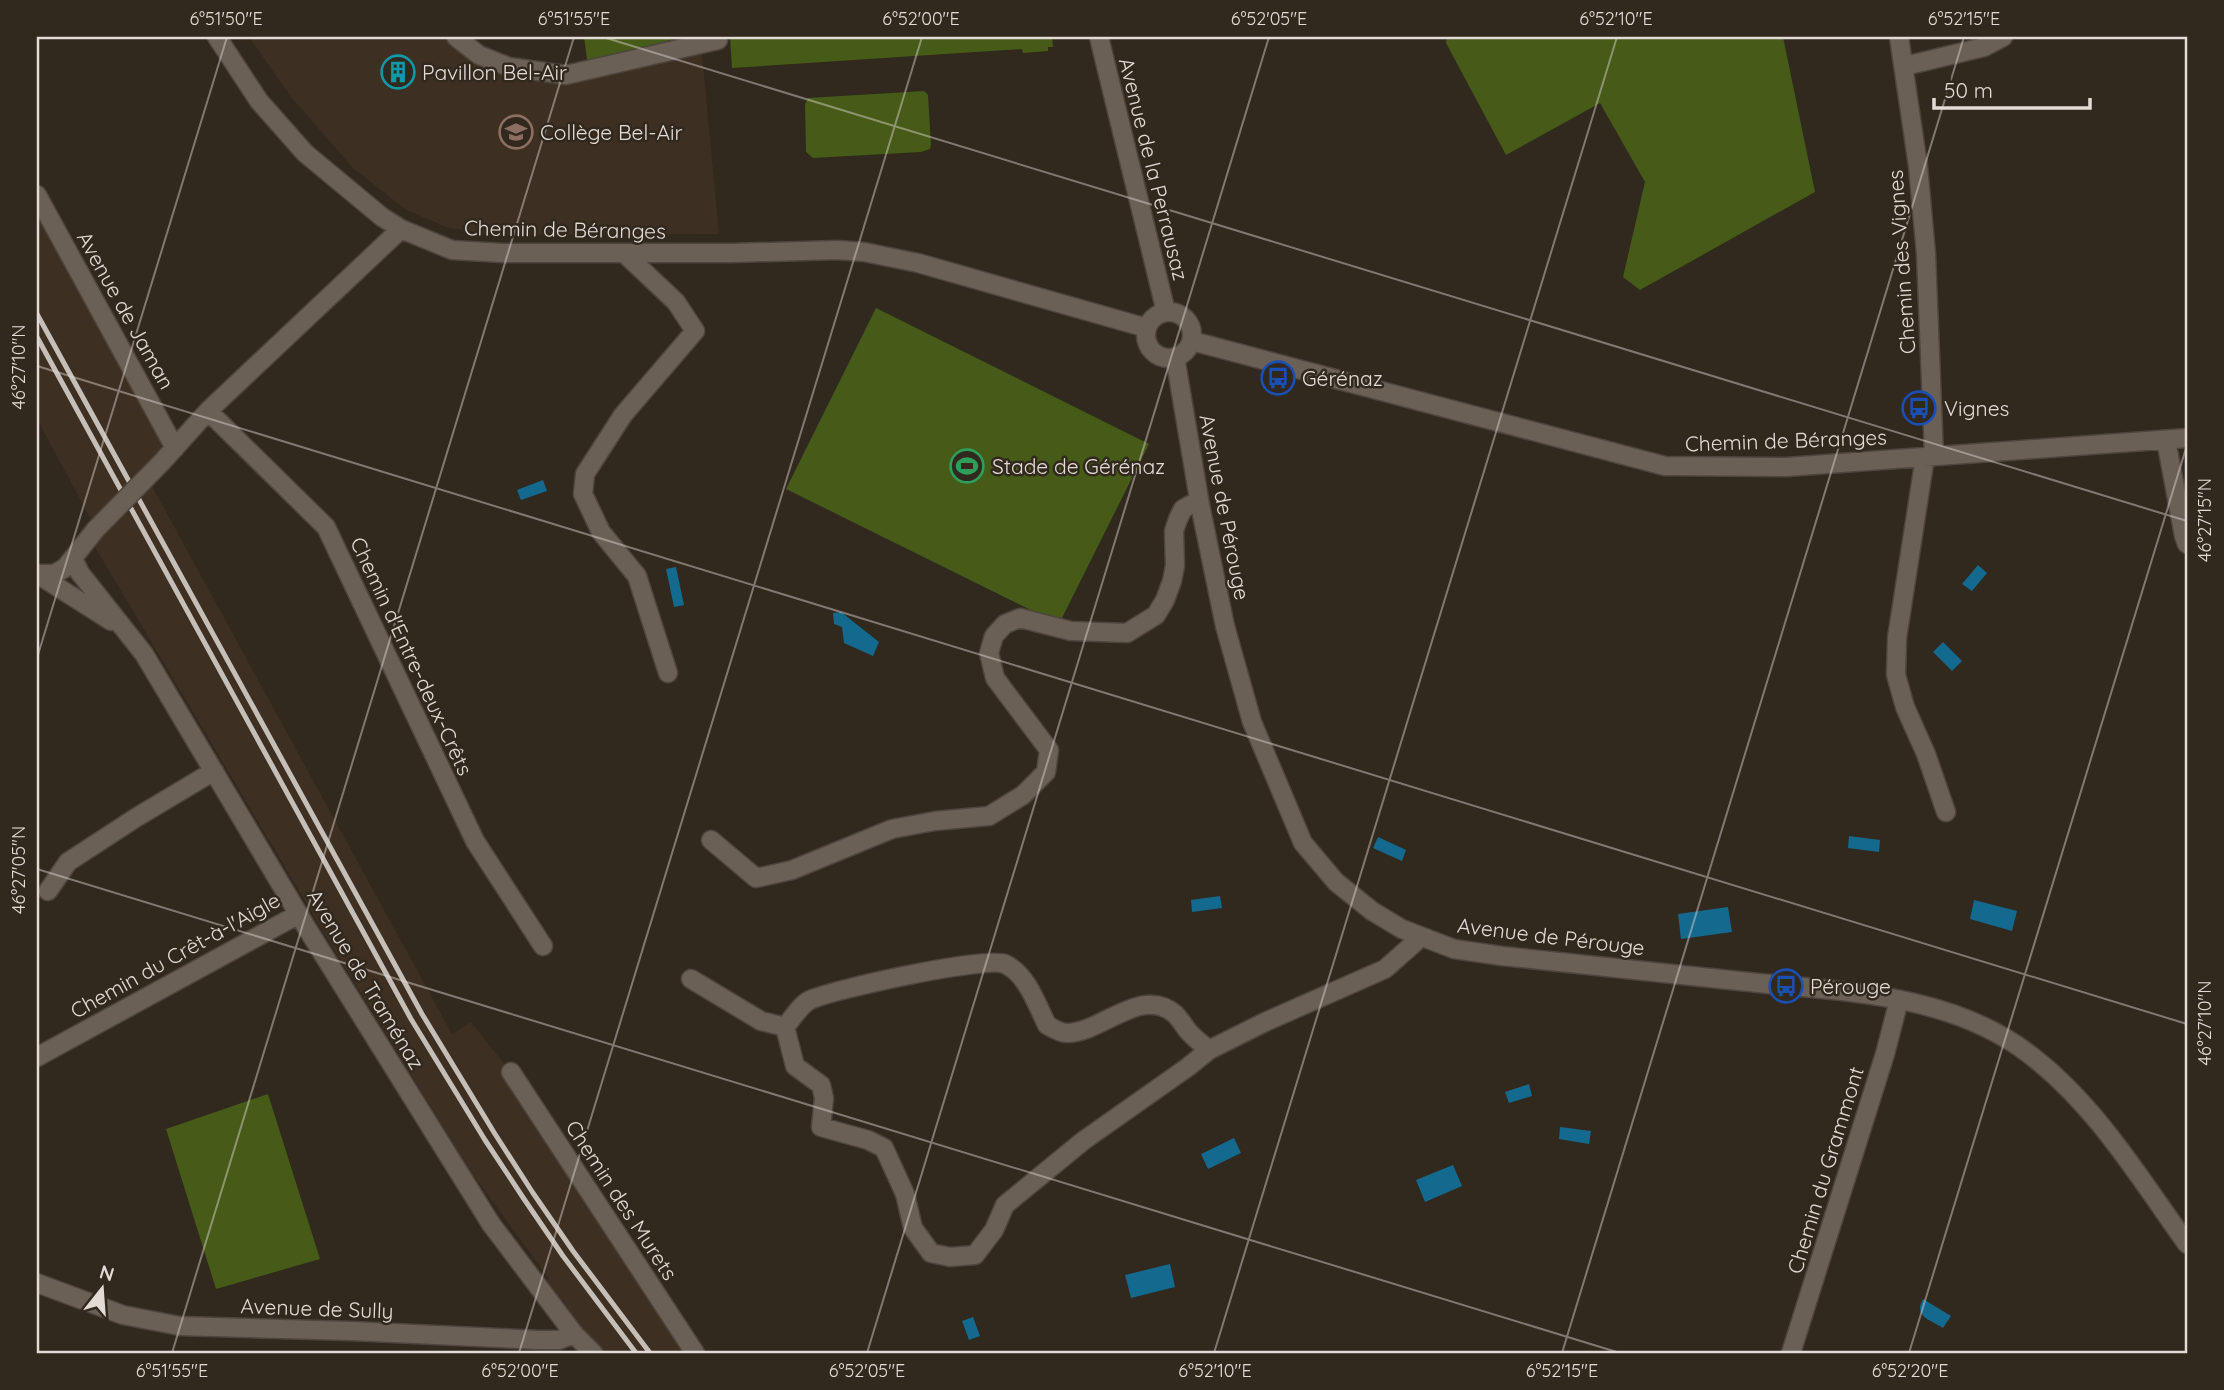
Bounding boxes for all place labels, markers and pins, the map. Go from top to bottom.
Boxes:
building icon: Pavillon Bel-Air [379,53,417,91]
place label: Pavillon Bel-Air [422,59,567,85]
school or university icon: Collège Bel-Air [497,113,535,151]
place label: Collège Bel-Air [540,119,683,145]
bus stop icon: Gérénaz [1259,359,1297,397]
place label: Gérénaz [1302,365,1383,391]
bus stop icon: Vignes [1900,389,1938,427]
place label: Vignes [1944,395,2009,421]
sports icon: Stade de Gérénaz [948,447,986,485]
place label: Stade de Gérénaz [992,453,1165,479]
bus stop icon: Pérouge [1767,967,1805,1005]
place label: Pérouge [1810,973,1891,999]

